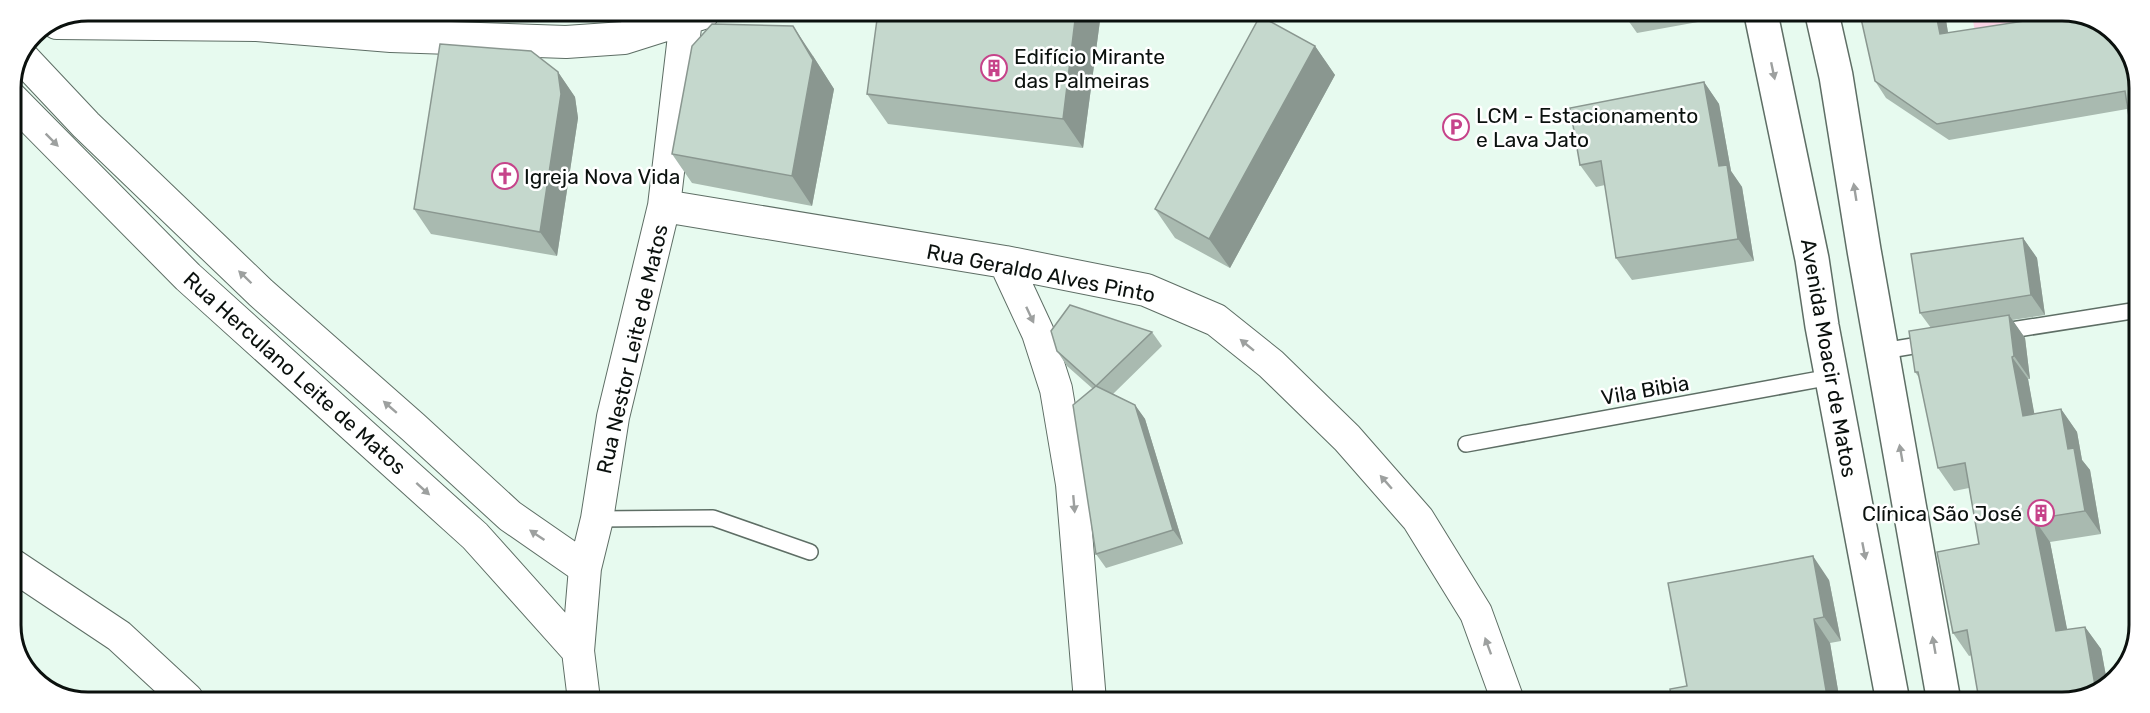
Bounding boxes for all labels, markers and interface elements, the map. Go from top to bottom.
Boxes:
place label: Edifício Mirante das Palmeiras [1014,44,1165,93]
building icon: Edifício Mirante das Palmeiras [979,53,1009,83]
one-way arrow [1769,62,1778,81]
place label: LCM - Estacionamento e Lava Jato [1476,103,1698,152]
parking icon: LCM - Estacionamento e Lava Jato [1441,112,1471,142]
one-way arrow [44,132,58,146]
church icon: Igreja Nova Vida [490,161,520,191]
place label: Igreja Nova Vida [524,164,680,189]
one-way arrow [1850,182,1859,201]
street label: Rua Nestor Leite de Matos [591,222,673,476]
street label: Avenida Moacir de Matos [1796,237,1862,479]
street label: Rua Geraldo Alves Pinto [925,239,1157,307]
street label: Rua Herculano Leite de Matos [179,266,411,480]
one-way arrow [238,271,252,285]
one-way arrow [1025,306,1034,323]
one-way arrow [1239,339,1255,352]
street label: Vila Bibia [1599,370,1691,410]
one-way arrow [383,401,398,414]
one-way arrow [1896,443,1905,462]
one-way arrow [1380,475,1393,490]
one-way arrow [415,482,430,495]
one-way arrow [1069,494,1079,513]
building icon: Clínica São José [2026,498,2056,528]
place label: Clínica São José [1862,501,2022,526]
one-way arrow [529,530,545,541]
one-way arrow [1860,542,1869,561]
one-way arrow [1929,635,1938,654]
one-way arrow [1483,637,1493,655]

